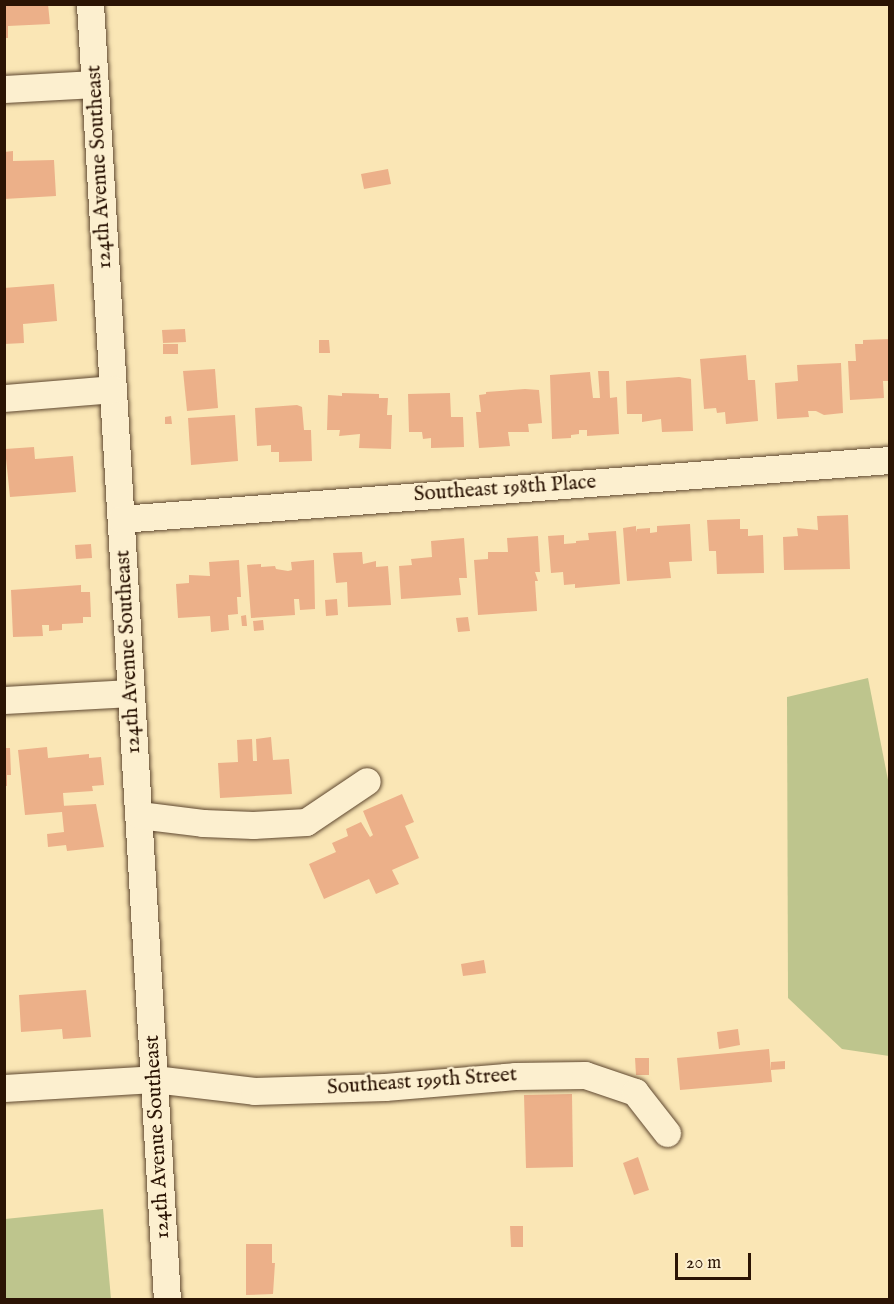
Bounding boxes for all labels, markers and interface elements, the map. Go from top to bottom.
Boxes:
street label: 124th Avenue Southeast [82,64,118,270]
street label: Southeast 198th Place [413,470,597,508]
street label: 124th Avenue Southeast [111,549,147,755]
street label: 124th Avenue Southeast [140,1034,176,1240]
street label: Southeast 199th Street [326,1063,518,1101]
scale bar [678,1241,754,1279]
text: 20 m [686,1252,721,1275]

